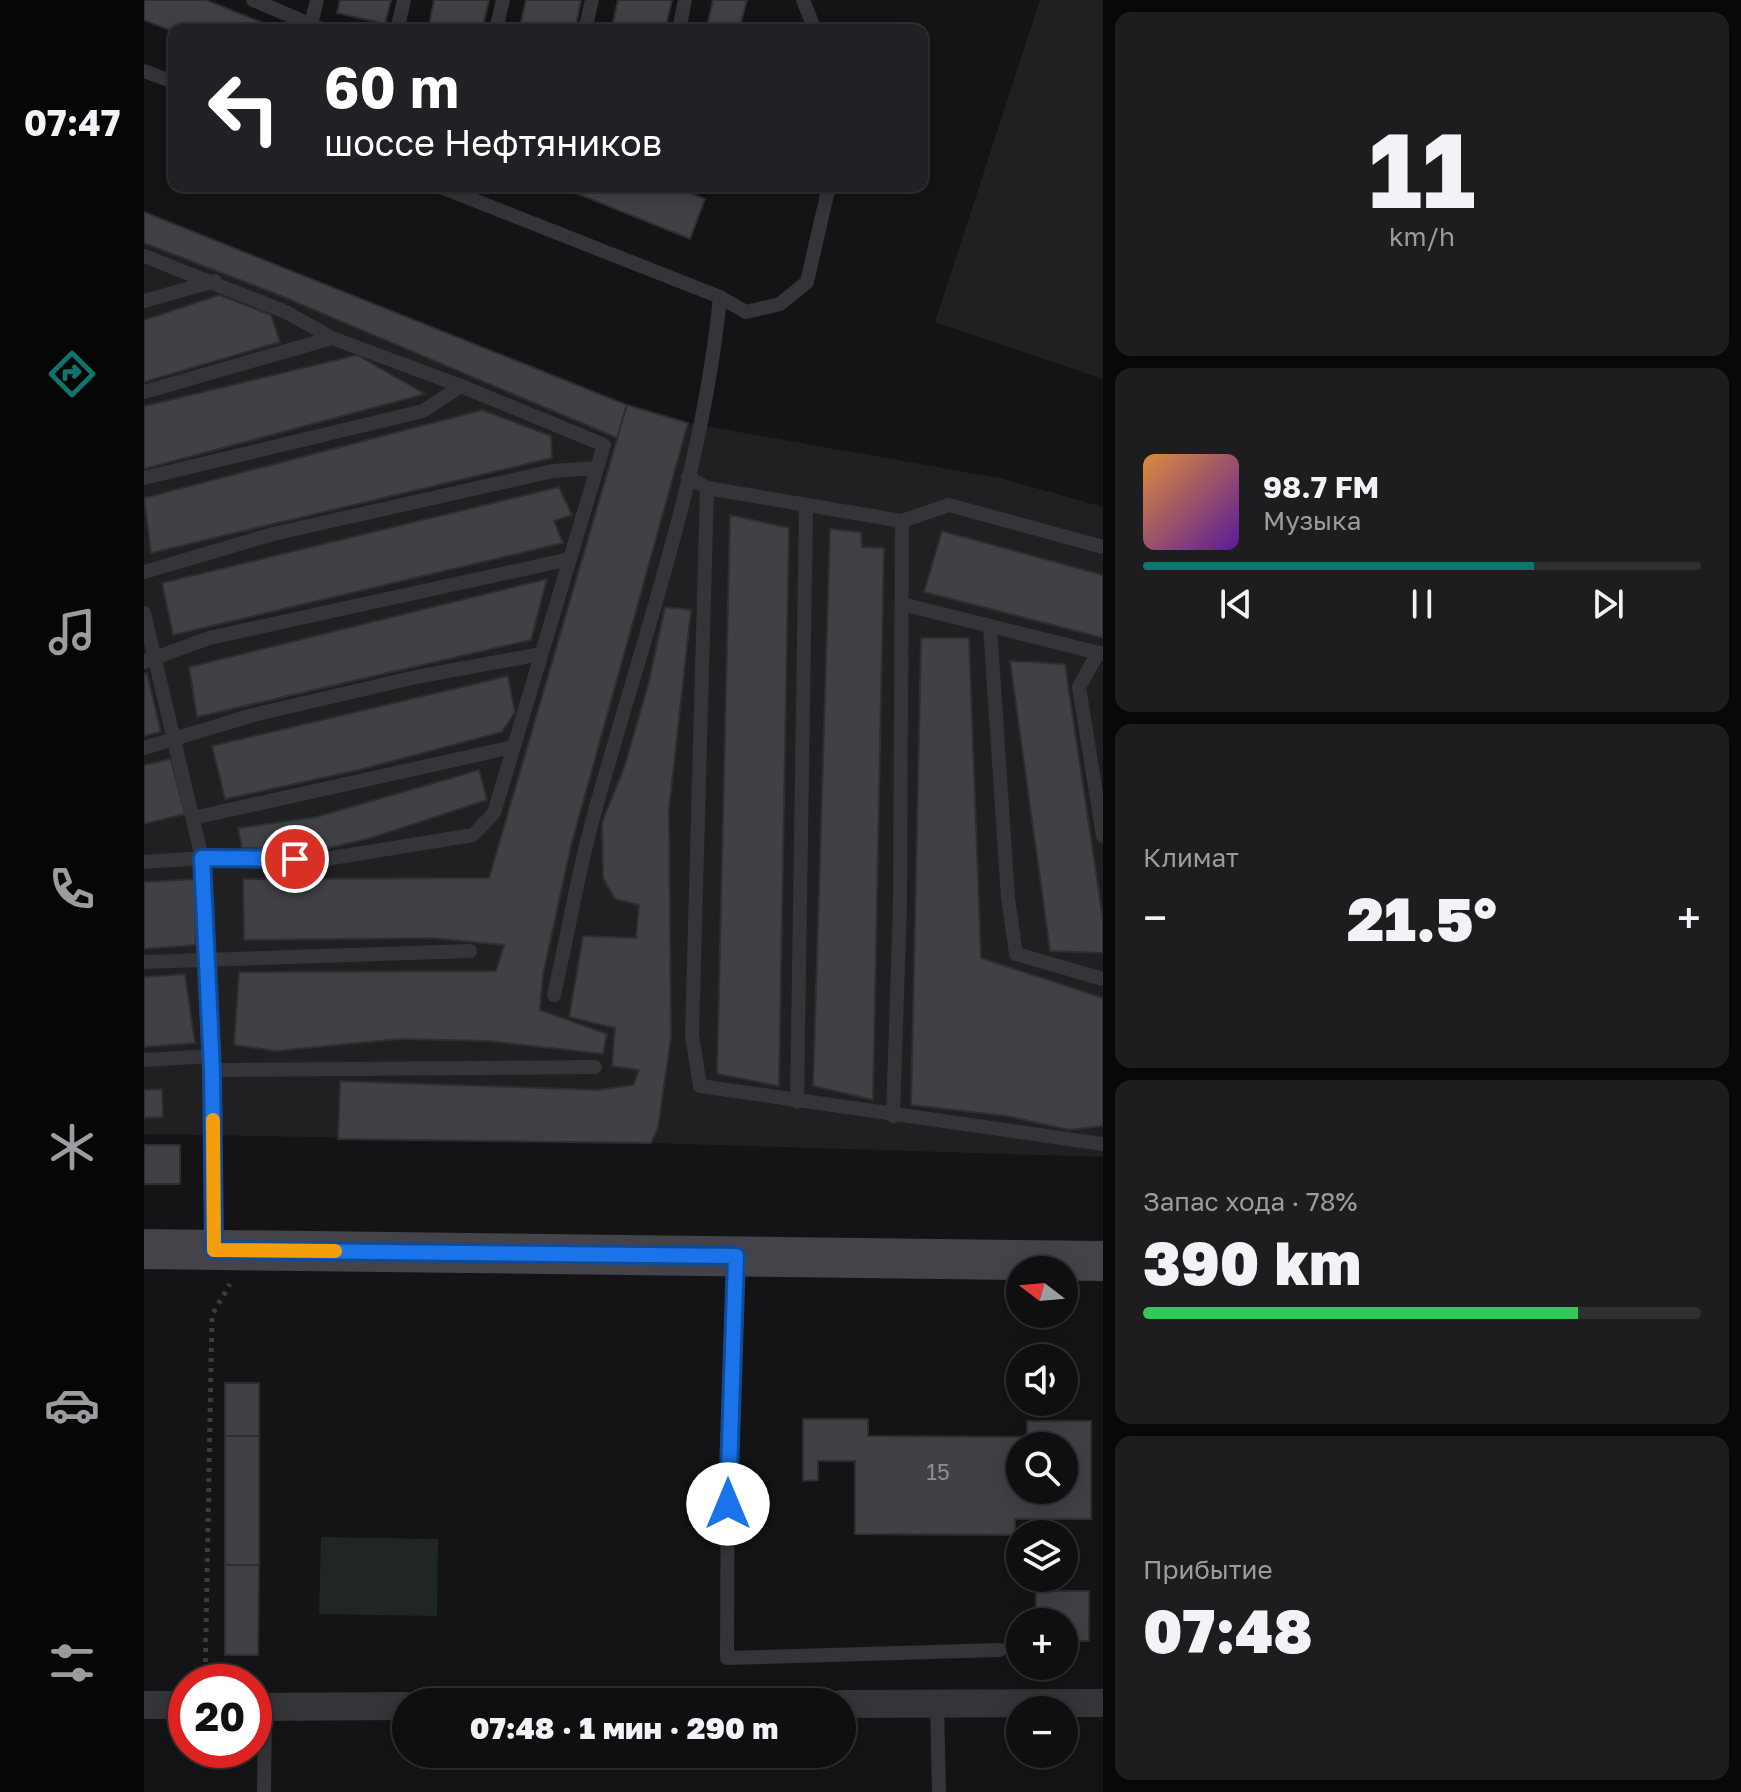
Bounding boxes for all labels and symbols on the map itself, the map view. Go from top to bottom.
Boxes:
pin [261,825,329,893]
north arrow [1006,1256,1078,1328]
house number: 15 [926,1458,950,1485]
position arrow [686,1462,770,1546]
speed limit sign: 20 [168,1664,272,1768]

